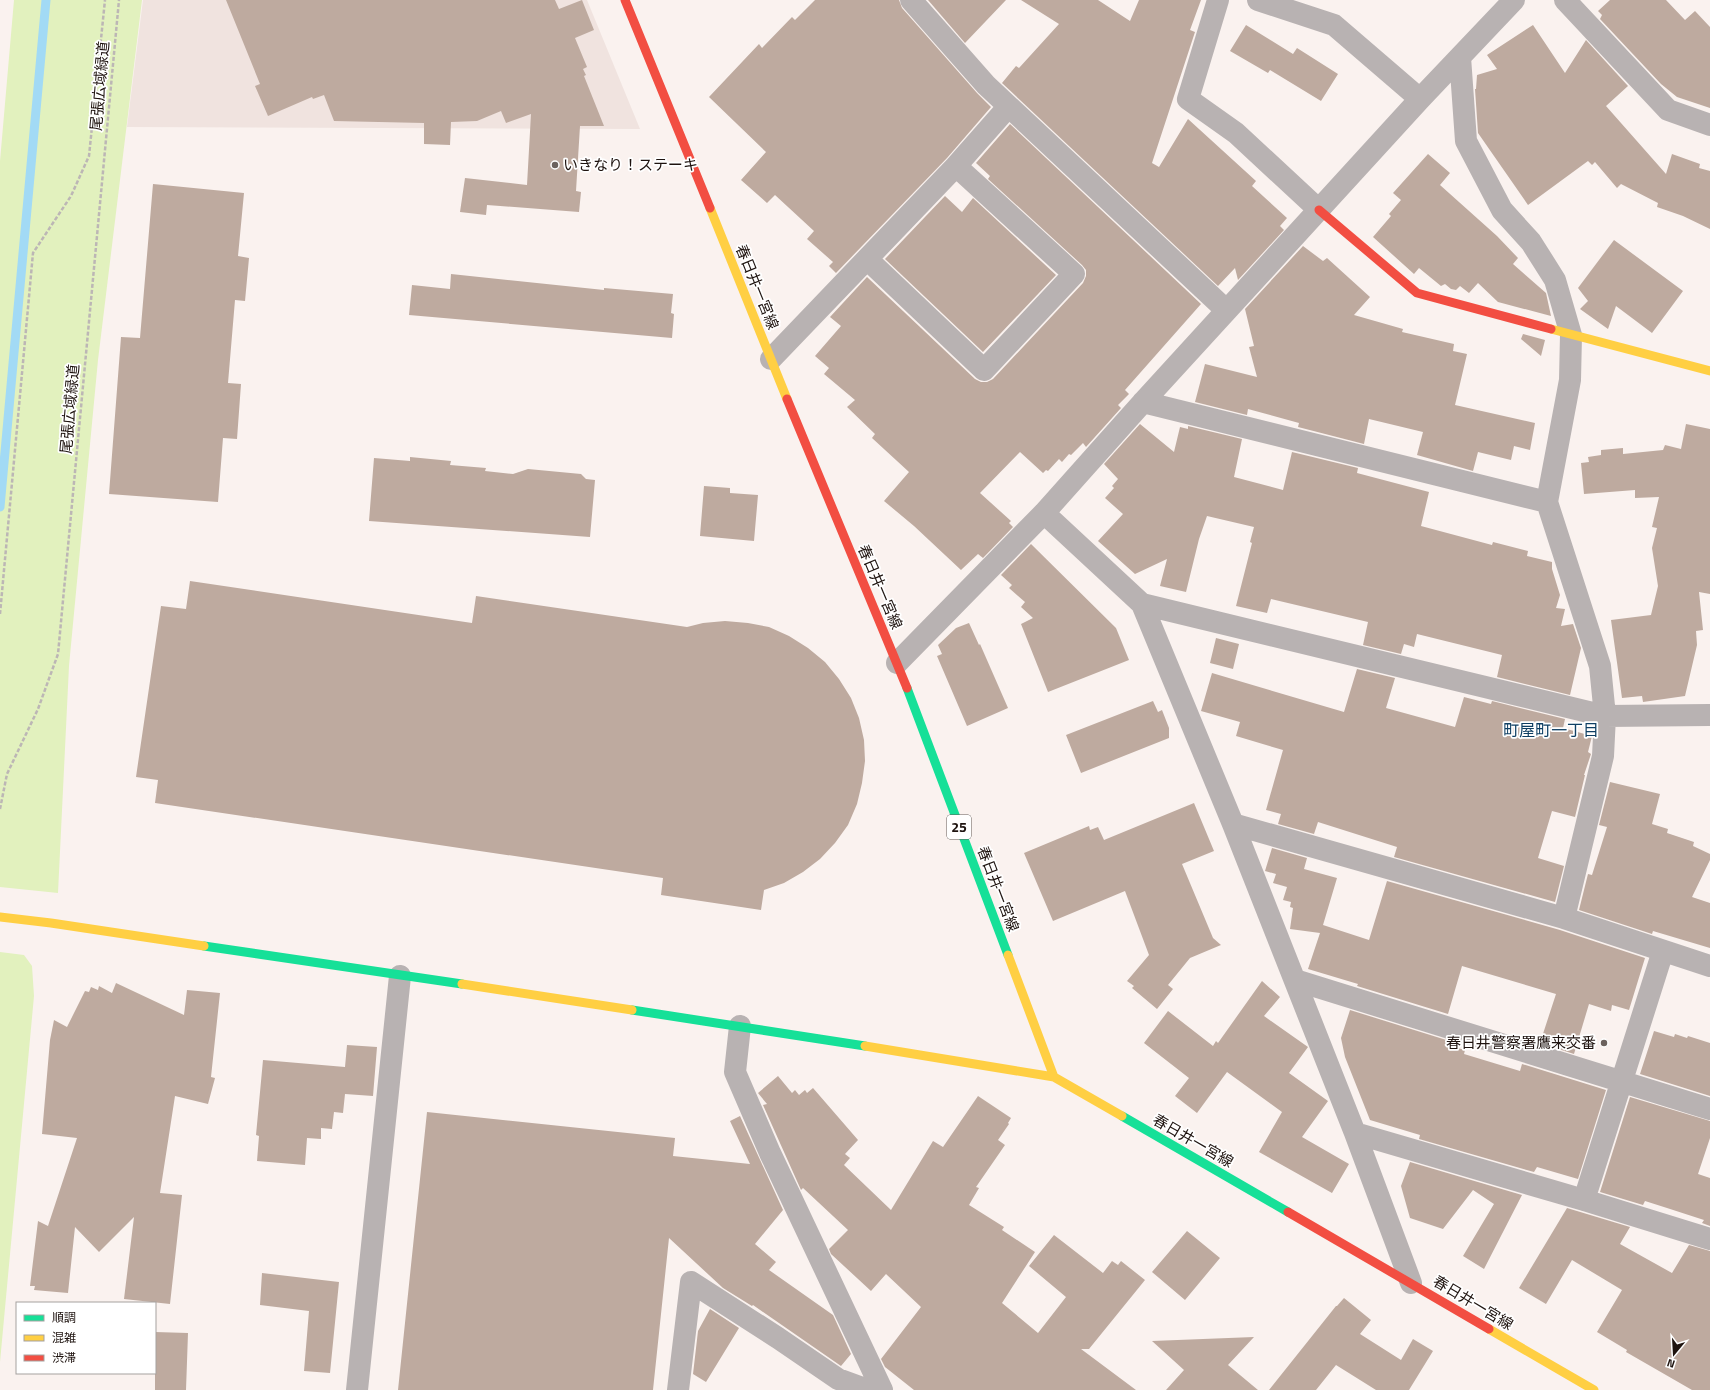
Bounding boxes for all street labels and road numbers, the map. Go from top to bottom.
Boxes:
street label: 尾張広域緑道 [84,40,115,132]
street label: 春日井一宮線 [730,241,785,333]
street label: 尾張広域緑道 [54,363,85,455]
street label: 春日井一宮線 [852,541,909,633]
road number: 25 [947,815,971,839]
street label: 春日井一宮線 [972,843,1025,935]
street label: 春日井一宮線 [1149,1108,1238,1173]
street label: 春日井一宮線 [1429,1270,1518,1336]

